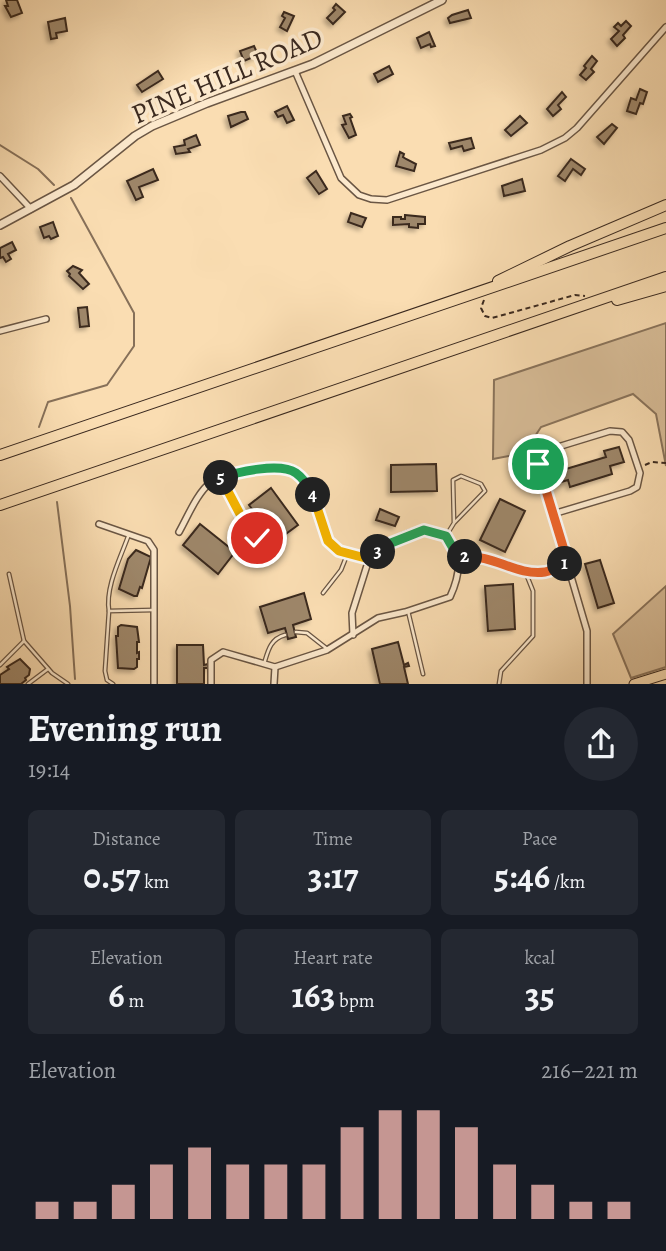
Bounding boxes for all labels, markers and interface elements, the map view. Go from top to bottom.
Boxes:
street label: PINE HILL ROAD [126,19,328,133]
pin [508,434,568,494]
icon: arrive [519,445,557,483]
pin: 5 [204,461,238,496]
text: 5 [216,464,225,490]
pin: 4 [296,477,330,512]
text: 4 [308,481,317,507]
pin [227,508,287,568]
icon: check [238,519,276,557]
pin: 3 [360,534,396,570]
text: 3 [373,538,382,564]
pin: 2 [448,540,482,574]
text: 2 [460,543,469,569]
pin: 1 [548,546,582,582]
text: 1 [561,550,568,576]
text: Evening run [28,702,222,754]
button: share [564,707,638,781]
text: 19:14 [28,754,70,785]
text: Distance [92,826,160,852]
text: Time [313,826,353,852]
text: Pace [522,826,557,852]
text: 0.57 [83,852,140,900]
text: 3:17 [308,852,358,900]
text: 5:46 [494,852,550,900]
text: km [140,869,169,895]
text: /km [550,869,585,895]
text: Elevation [90,945,163,971]
text: Heart rate [293,945,373,971]
text: kcal [524,945,555,971]
text: 6 [108,971,125,1019]
text: 163 [291,971,335,1019]
text: 35 [525,971,555,1019]
text: m [125,988,144,1014]
text: bpm [335,988,375,1014]
text: Elevation [28,1055,116,1086]
text: 216–221 m [541,1055,638,1086]

